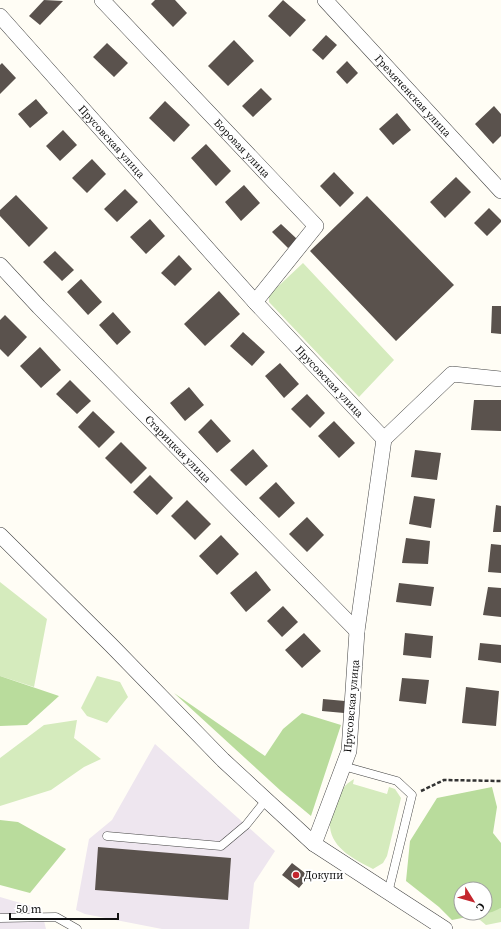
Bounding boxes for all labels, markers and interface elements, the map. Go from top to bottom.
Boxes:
street label: Гремяченская улица [371,52,455,141]
street label: Прусовская улица [75,102,148,182]
street label: Боровая улица [210,116,274,181]
street label: Прусовская улица [292,342,367,421]
street label: Старицкая улица [141,412,215,486]
street label: Прусовская улица [340,659,363,753]
place label: Докупи [304,868,343,883]
marker: Докупи [291,870,301,880]
north arrow [453,881,493,921]
scale bar [10,895,118,921]
text: С [472,899,489,914]
text: 50 m [16,901,42,917]

